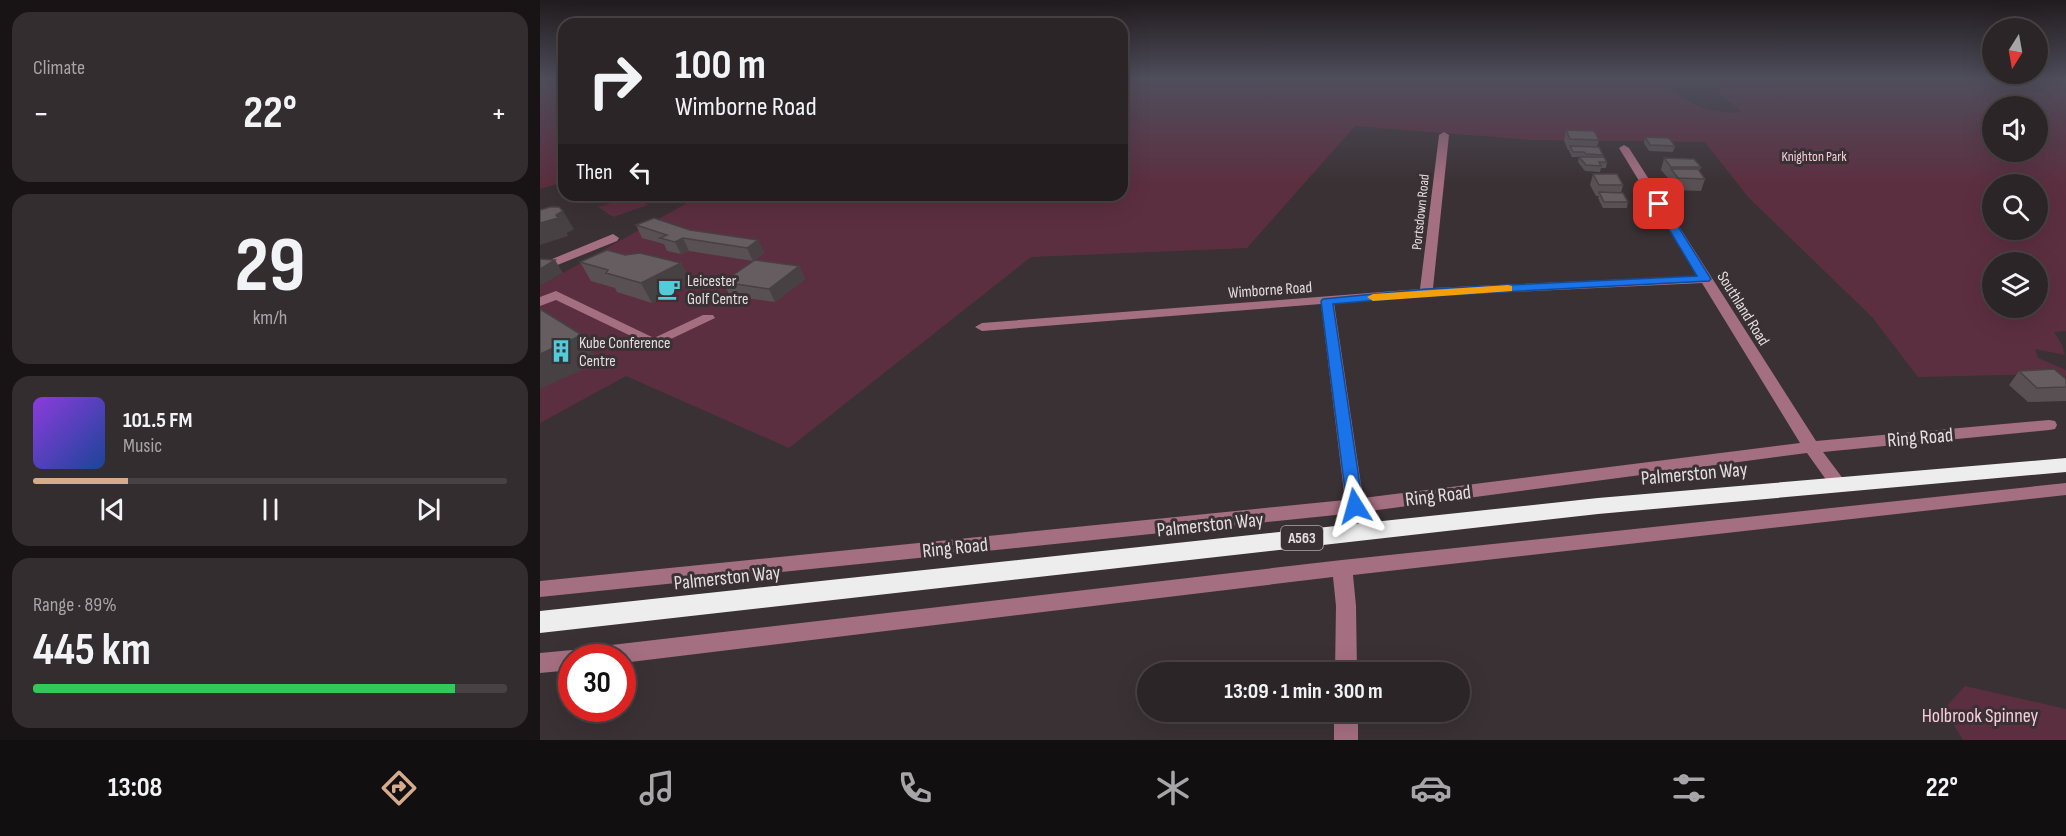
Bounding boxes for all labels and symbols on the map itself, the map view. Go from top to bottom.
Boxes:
north arrow [1982,18,2048,84]
park label: Knighton Park [1781,148,1847,165]
street label: Portsdown Road [1408,173,1433,251]
pin [1633,178,1684,229]
street label: Southland Road [1712,268,1773,349]
place label: Leicester Golf Centre [687,272,748,309]
cafe icon: Leicester Golf Centre [656,276,682,302]
street label: Wimborne Road [1228,278,1313,303]
place label: Kube Conference Centre [579,334,671,371]
building icon: Kube Conference Centre [548,338,574,364]
street label: Ring Road [1886,423,1954,453]
street label: Palmerston Way [1640,457,1749,491]
position arrow [1323,474,1387,538]
street label: Ring Road [1404,480,1472,512]
street label: Palmerston Way [1156,507,1265,543]
road number: A563 [1281,526,1323,550]
street label: Ring Road [921,533,989,563]
street label: Palmerston Way [673,560,782,596]
speed limit sign: 30 [558,644,636,722]
park label: Holbrook Spinney [1922,704,2039,728]

